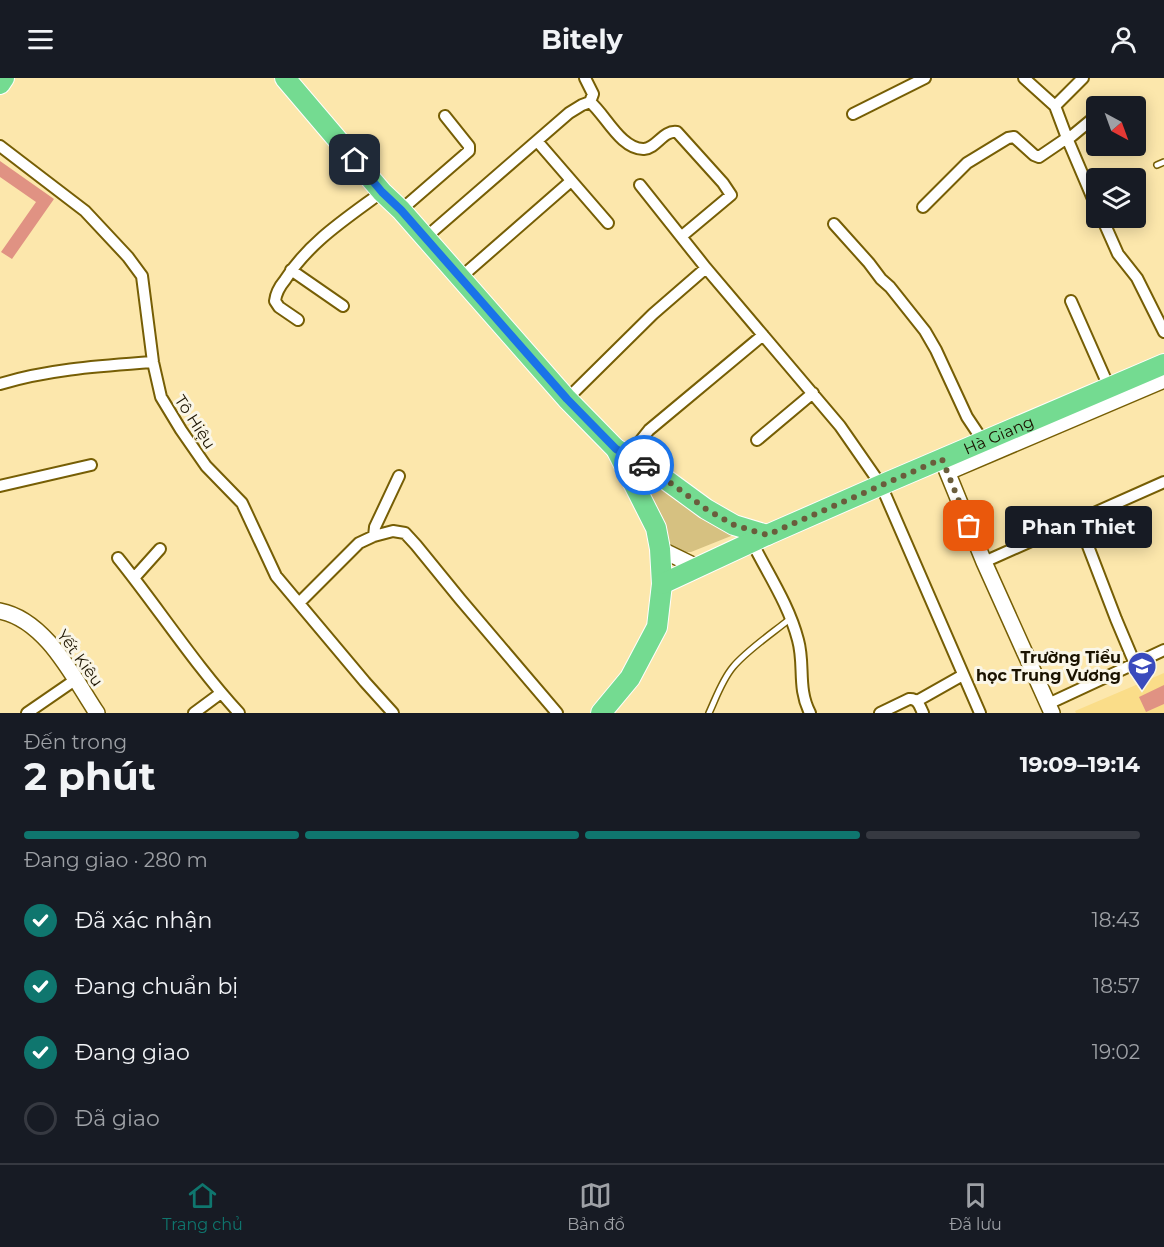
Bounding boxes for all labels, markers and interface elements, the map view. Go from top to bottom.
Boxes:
icon: menu [24,23,57,56]
text: Bitely [541,23,623,56]
icon: person [1107,23,1140,56]
north arrow [1086,96,1146,156]
map controls [1086,96,1146,228]
pin [329,134,380,185]
icon: home [338,143,371,176]
button: layers [1086,168,1146,228]
street label: Tô Hiệu [171,392,219,452]
street label: Hà Giang [960,411,1036,458]
courier [614,435,674,495]
icon: car [628,449,661,482]
pin [943,500,994,551]
callout: Phan Thiet [1005,505,1152,547]
icon: bag [952,509,985,542]
text: Phan Thiet [1022,515,1135,539]
street label: Yết Kiêu [53,626,107,690]
place label: Trường Tiểu học Trung Vương [976,648,1121,685]
school or university icon: Trường Tiểu học Trung Vương [1126,650,1158,692]
text: Đến trong [24,730,127,754]
text: 19:09–19:14 [1020,751,1140,778]
text: 2 phút [24,752,156,800]
text: Đang giao · 280 m [24,848,208,872]
icon: check [24,904,57,937]
text: Đã xác nhận [75,907,212,934]
text: 18:43 [1092,908,1140,932]
icon: check [24,970,57,1003]
text: Đang chuẩn bị [75,973,238,1000]
text: 18:57 [1093,974,1140,998]
icon: check [24,1036,57,1069]
text: Đang giao [75,1039,190,1066]
text: 19:02 [1092,1040,1140,1064]
text: Đã giao [75,1105,160,1132]
tab: Trang chủ [162,1179,243,1234]
tab: Bản đồ [567,1179,625,1234]
tab: Đã lưu [949,1179,1002,1234]

